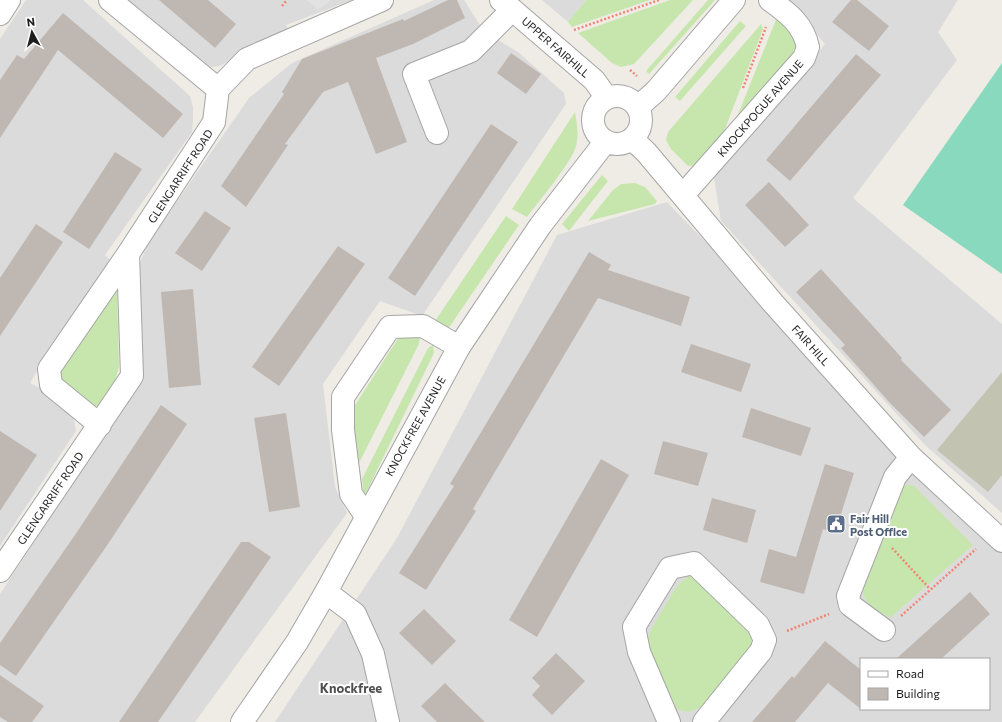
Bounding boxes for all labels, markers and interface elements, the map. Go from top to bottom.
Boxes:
north arrow [12,12,52,52]
street label: UPPER FAIRHILL [519,14,593,80]
text: N [26,15,36,29]
street label: KNOCKPOGUE AVENUE [714,57,806,159]
street label: GLENGARRIFF ROAD [145,127,215,225]
street label: FAIR HILL [789,322,833,368]
street label: KNOCKFREE AVENUE [382,374,448,478]
street label: GLENGARRIFF ROAD [14,449,86,547]
place label: Fair Hill Post Office [850,512,907,538]
public building icon: Fair Hill Post Office [825,513,847,535]
legend [860,658,990,710]
text: Road [896,666,924,680]
district label: Knockfree [320,680,382,696]
text: Building [896,686,940,700]

